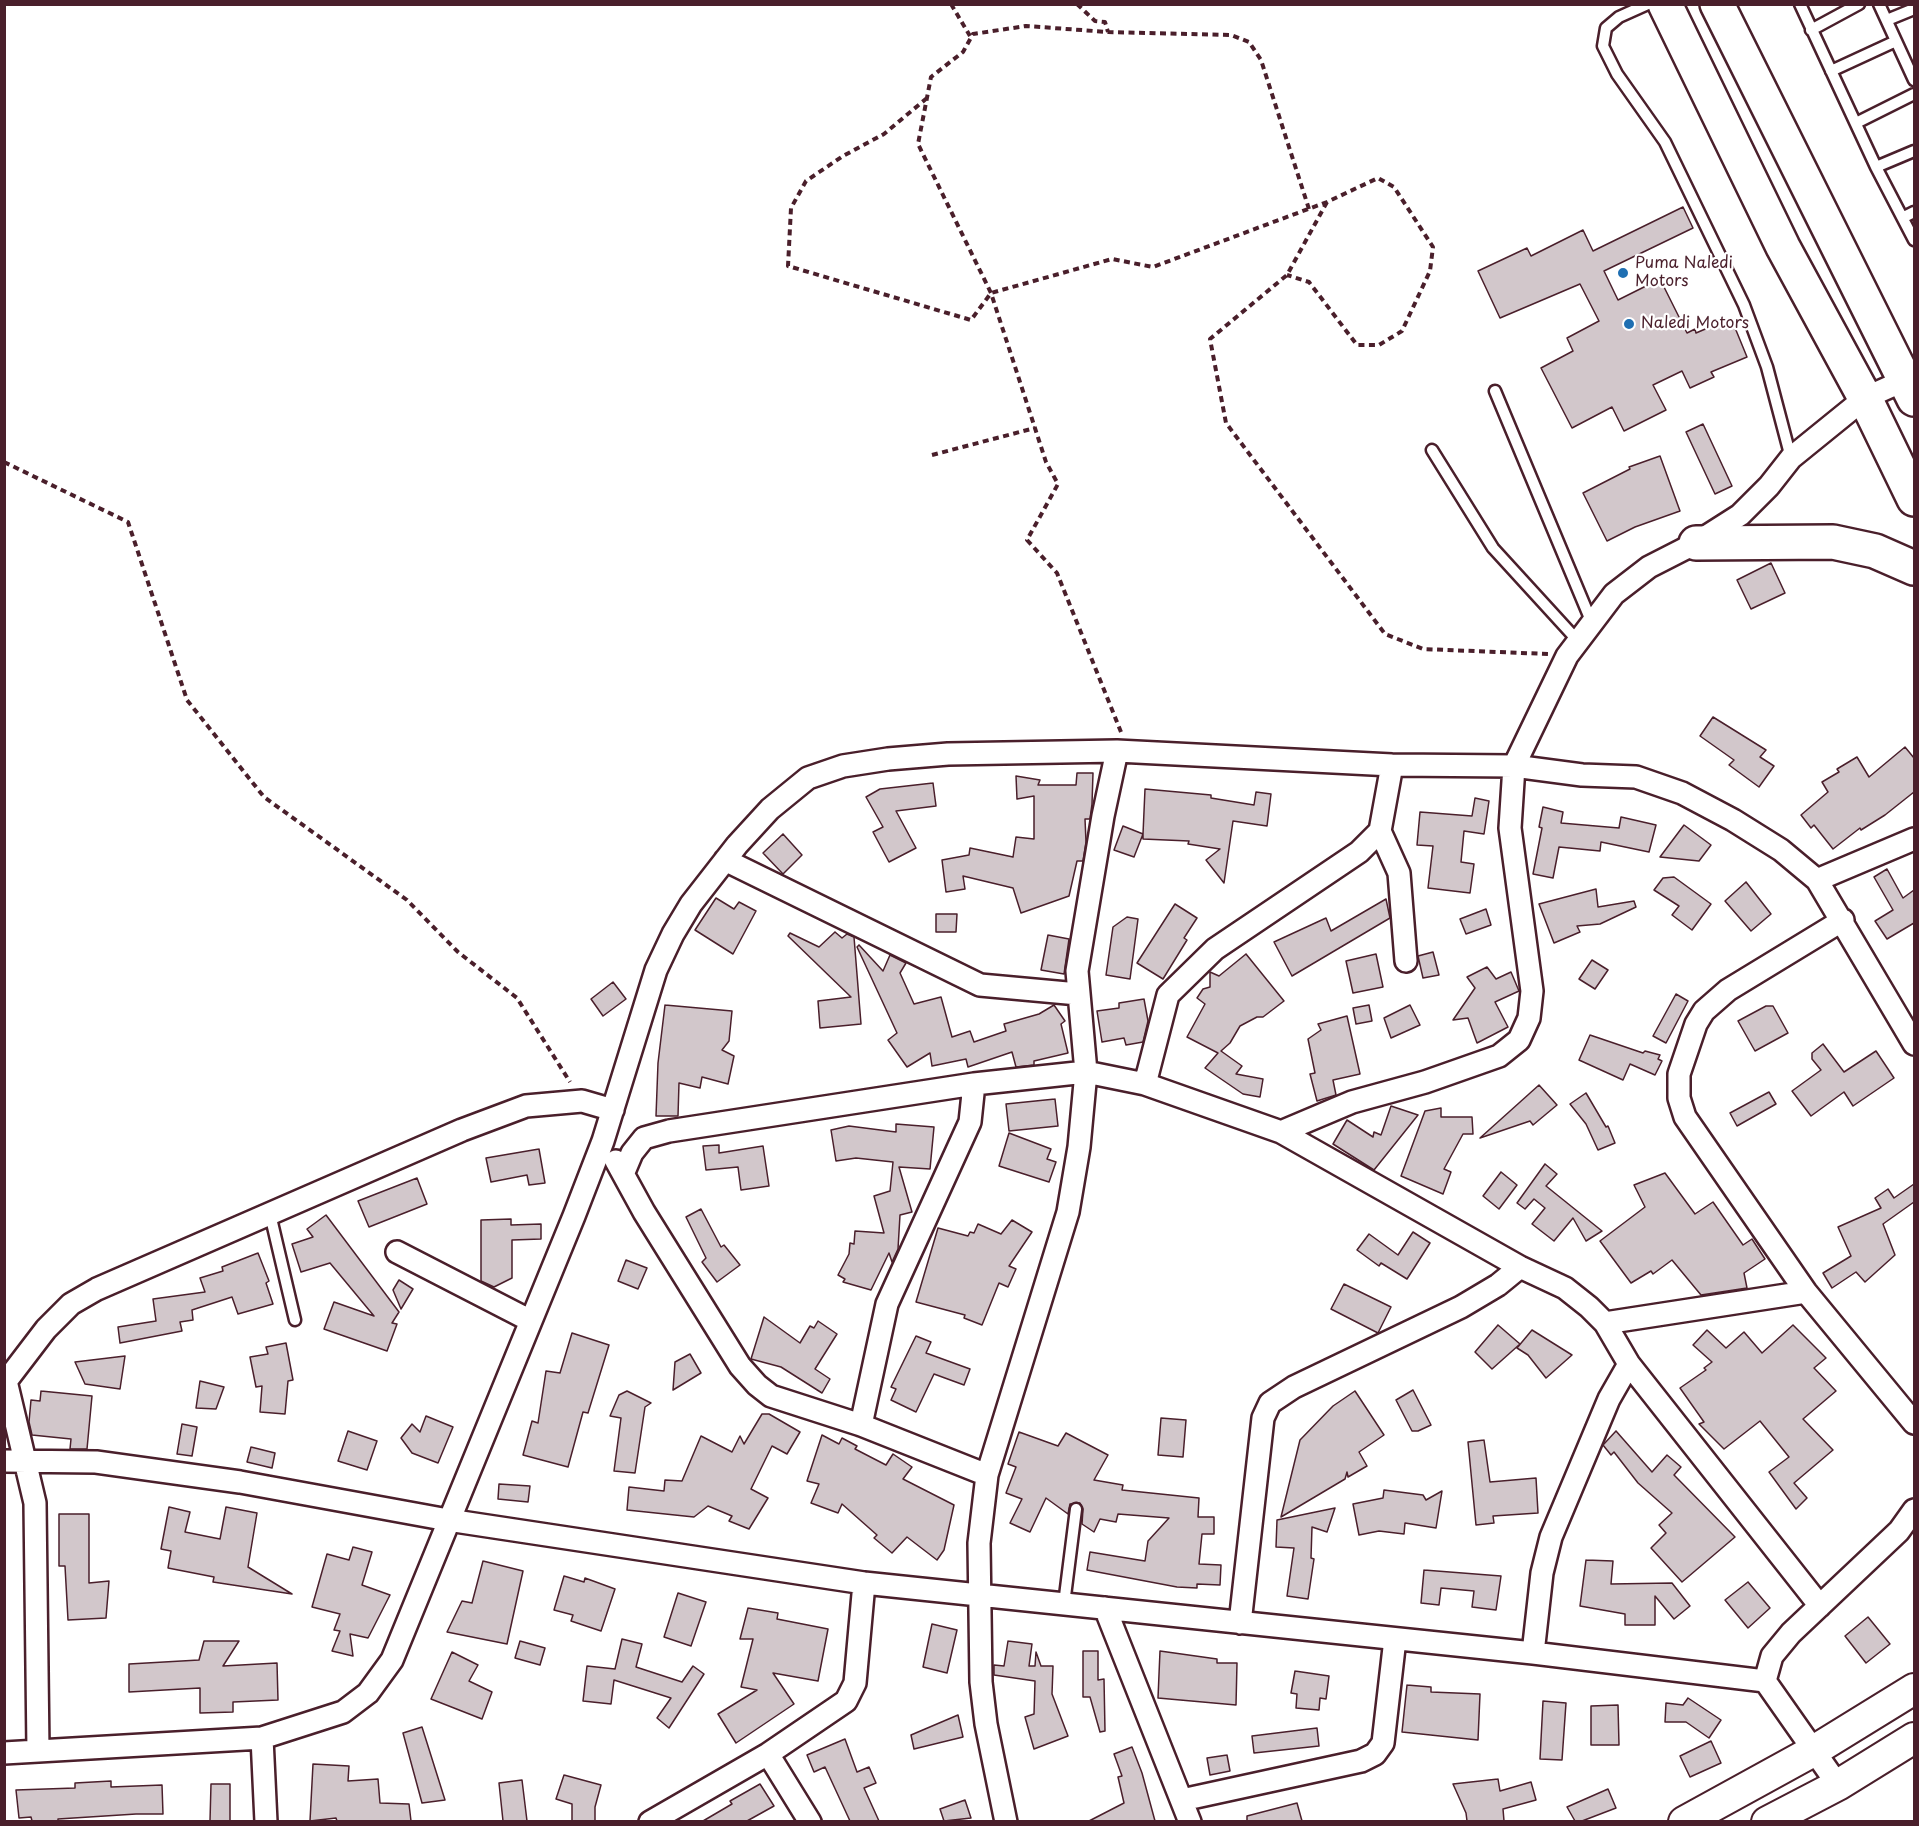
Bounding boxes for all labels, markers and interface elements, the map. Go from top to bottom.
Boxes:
place label: Puma Naledi Motors [1635,254,1733,292]
marker: Puma Naledi Motors [1616,266,1630,280]
place label: Naledi Motors [1641,314,1749,334]
marker: Naledi Motors [1622,317,1636,331]

